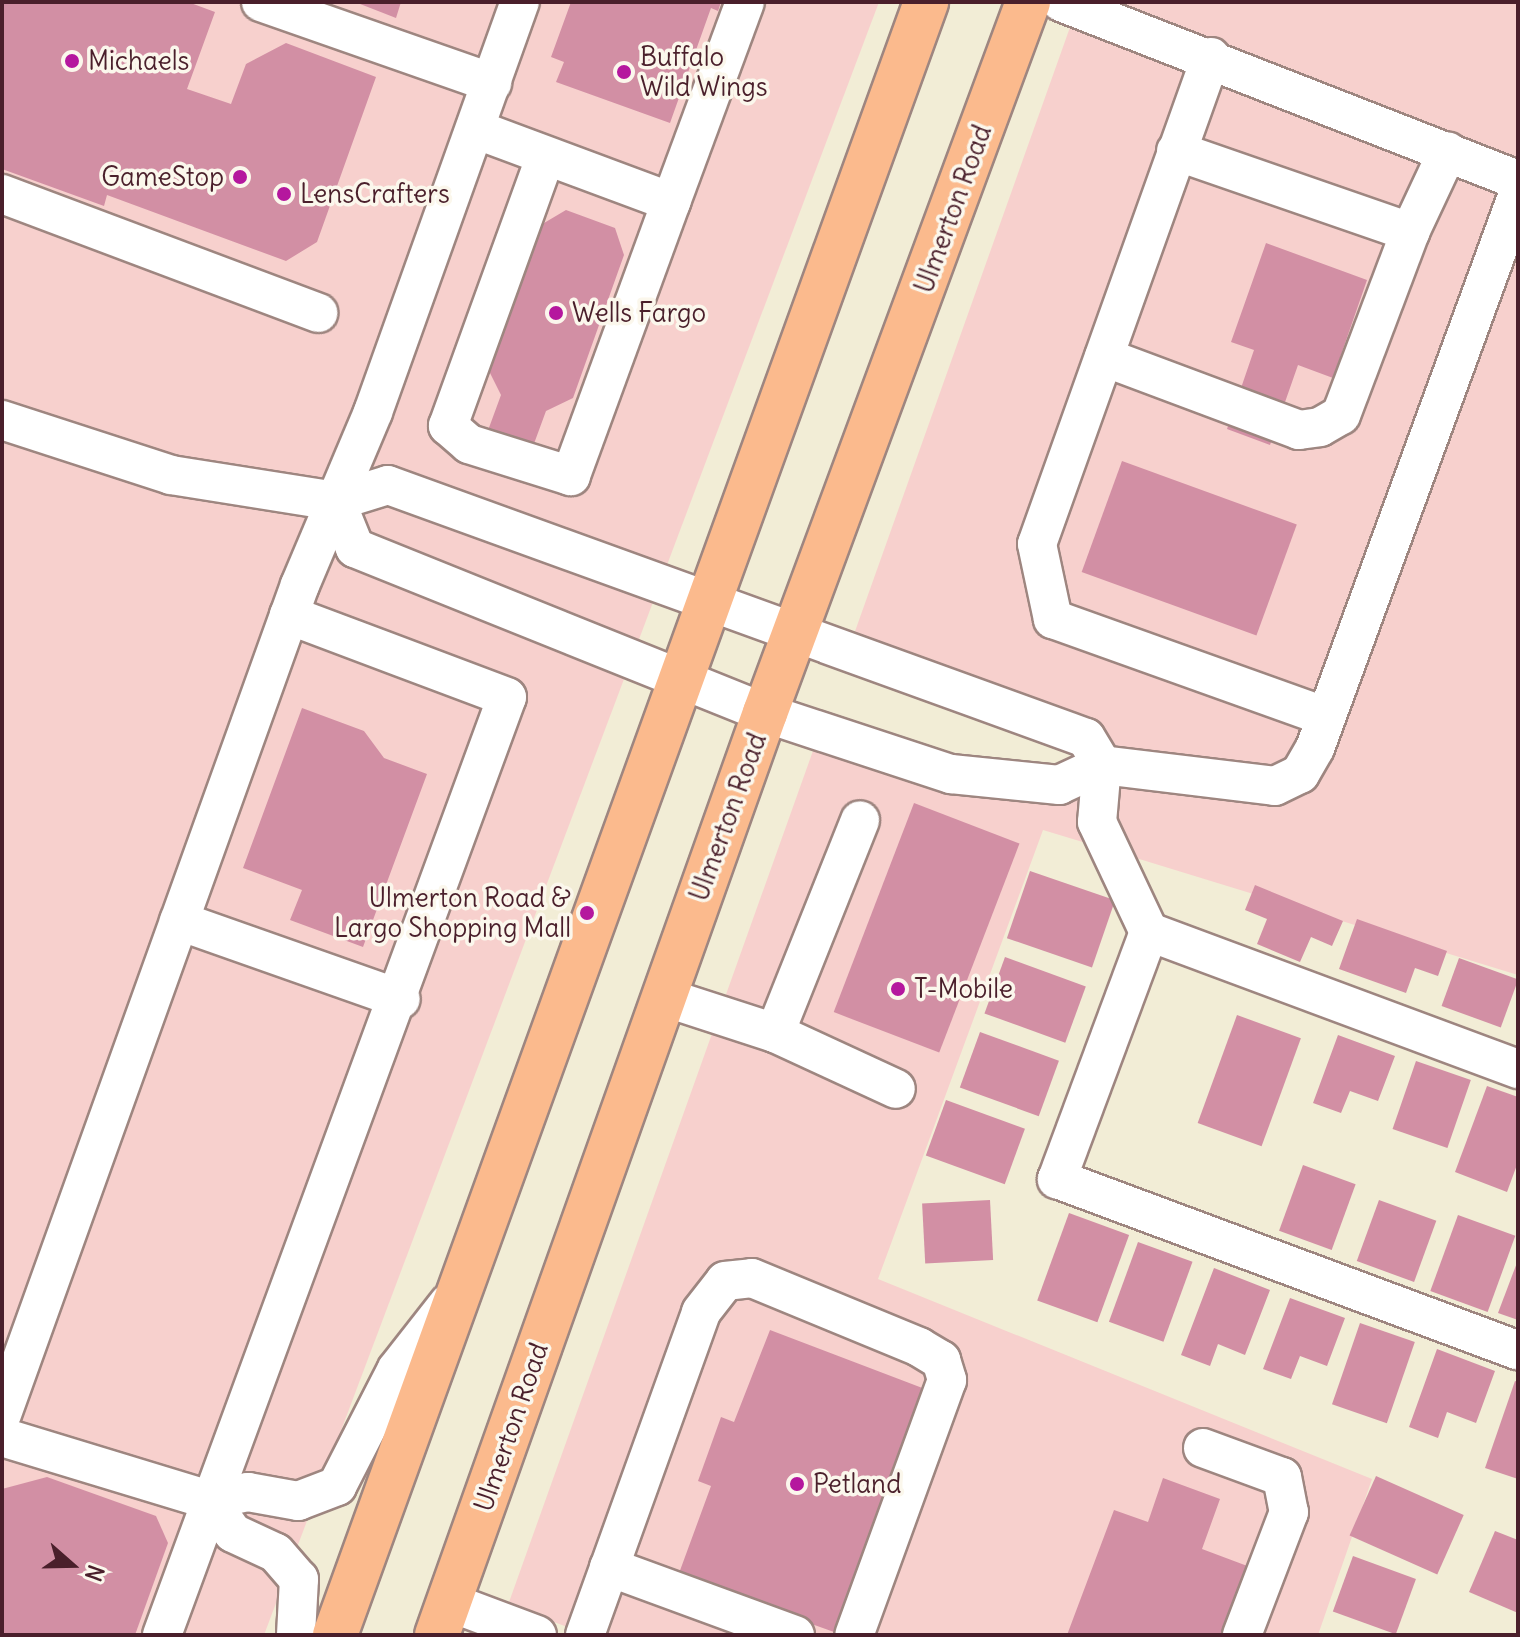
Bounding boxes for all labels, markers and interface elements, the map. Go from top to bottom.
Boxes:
place label: Buffalo Wild Wings [640,41,768,102]
place label: Michaels [88,45,189,77]
marker: Michaels [63,52,81,70]
marker: Buffalo Wild Wings [615,63,633,81]
street label: Ulmerton Road [908,121,998,297]
place label: GameStop [101,161,224,193]
marker: GameStop [231,168,249,186]
place label: LensCrafters [300,178,450,210]
marker: LensCrafters [275,185,293,203]
place label: Wells Fargo [572,297,706,329]
marker: Wells Fargo [547,304,565,322]
street label: Ulmerton Road [683,729,773,905]
place label: Ulmerton Road & Largo Shopping Mall [334,882,571,944]
marker: Ulmerton Road & Largo Shopping Mall [578,904,596,922]
place label: T-Mobile [914,973,1013,1005]
marker: T-Mobile [889,980,907,998]
street label: Ulmerton Road [468,1339,554,1515]
place label: Petland [813,1468,901,1500]
marker: Petland [788,1475,806,1493]
north arrow [32,1525,112,1605]
text: N [79,1561,110,1585]

